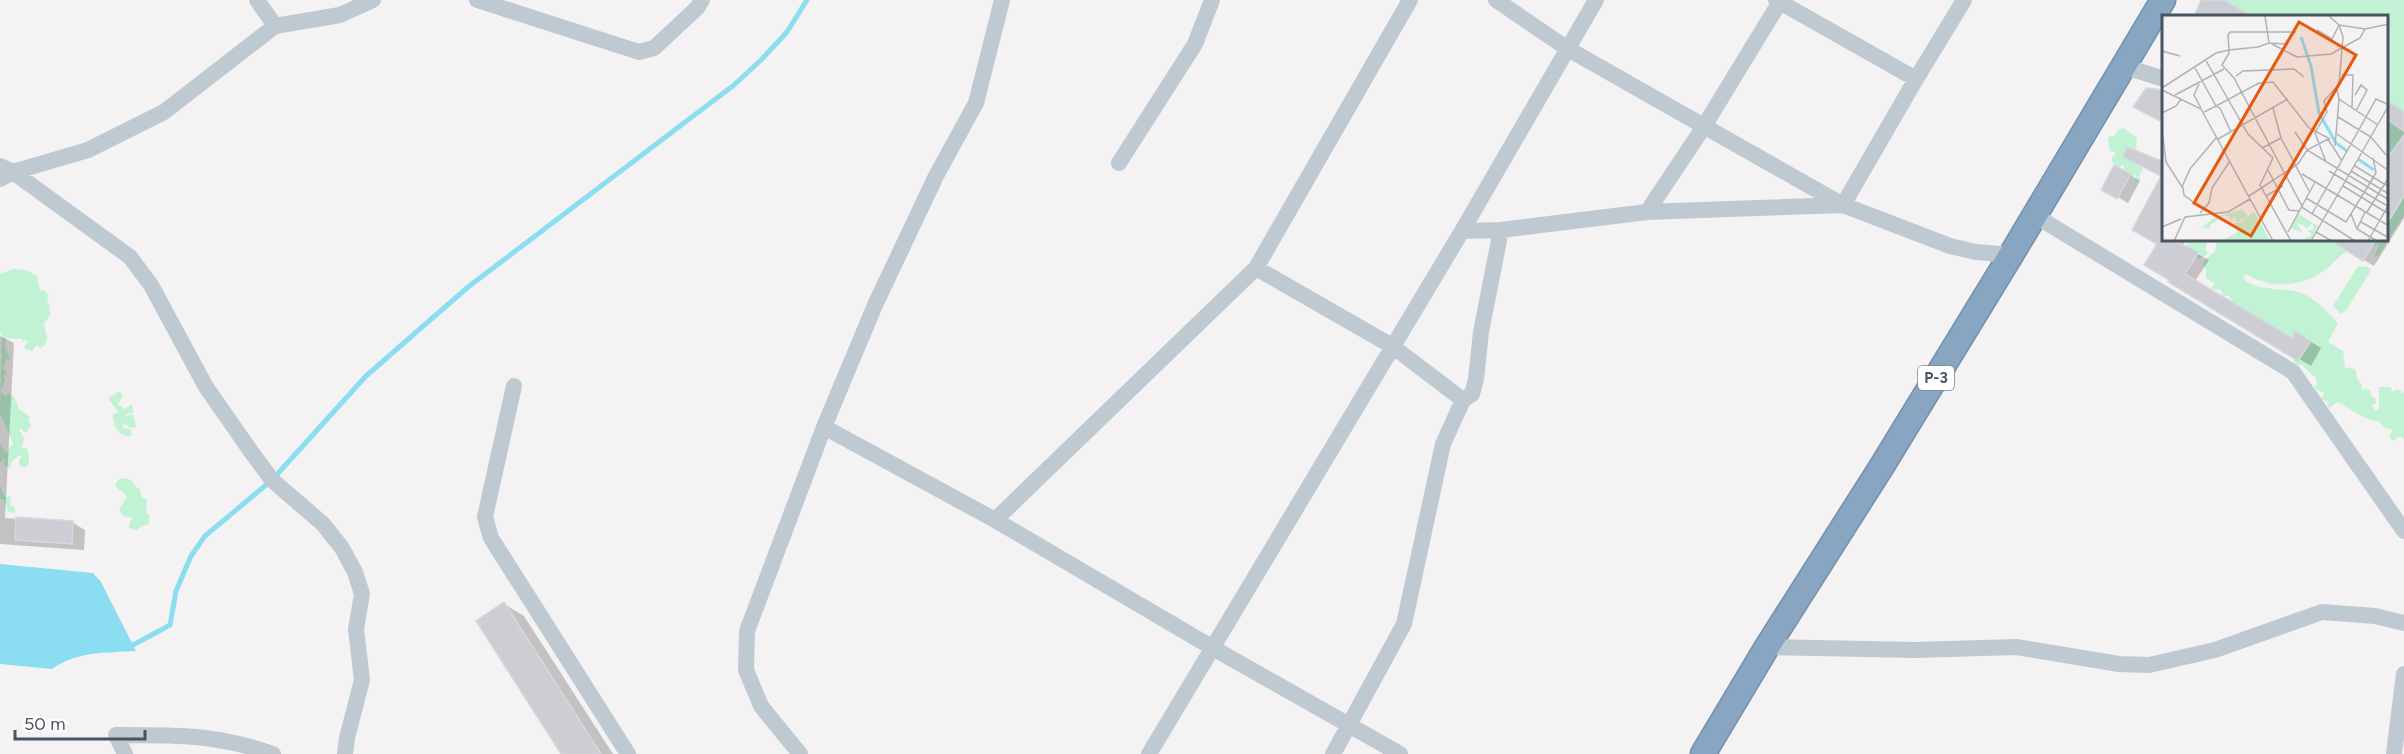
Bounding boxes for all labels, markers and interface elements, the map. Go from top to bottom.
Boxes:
inset map [2162,15,2389,242]
road number: P-3 [1918,366,1954,390]
scale bar [15,703,146,741]
text: 50 m [24,713,66,735]

